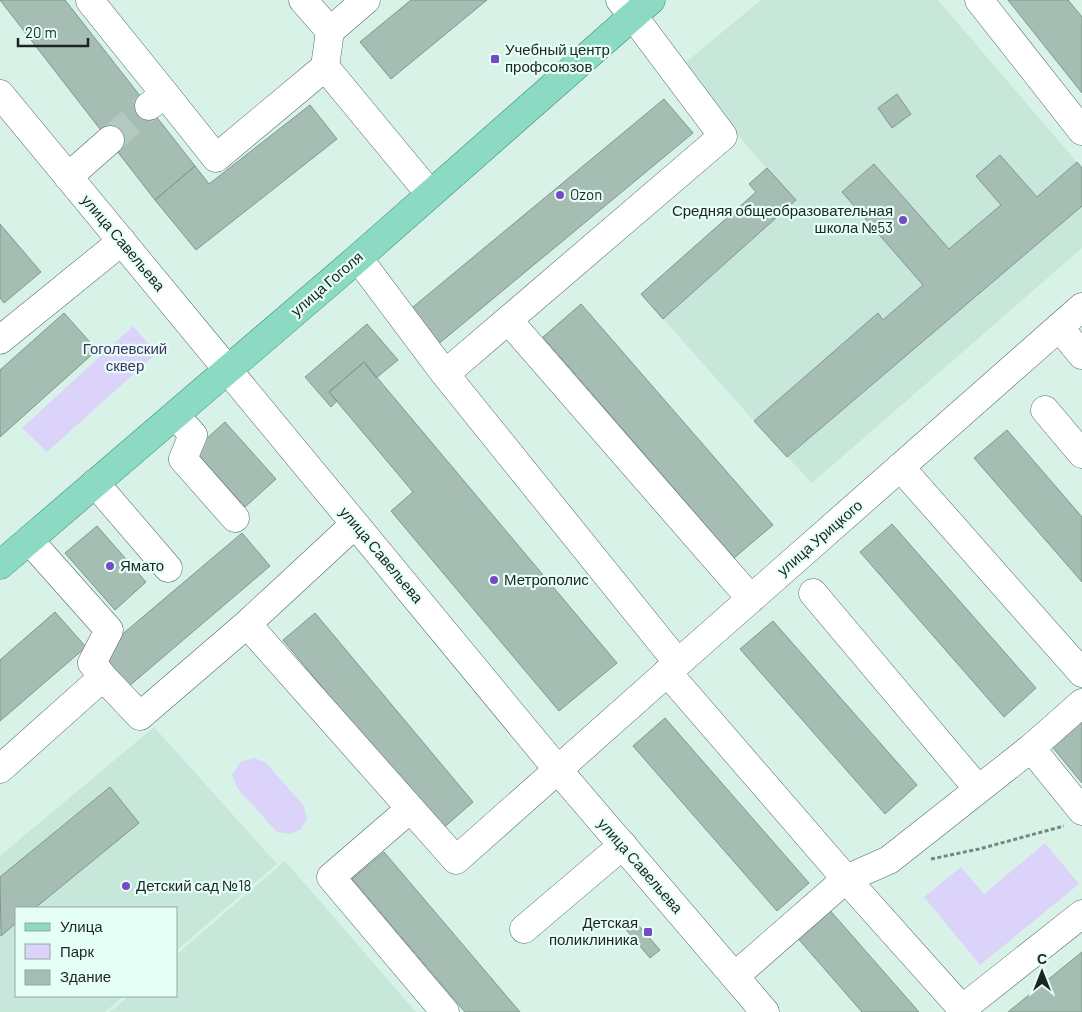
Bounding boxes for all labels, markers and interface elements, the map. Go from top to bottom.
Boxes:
scale bar [18,15,88,47]
text: 20 m [25,23,57,41]
place label: Учебный центр профсоюзов [505,40,610,75]
marker: Учебный центр профсоюзов [489,53,501,65]
place label: Ozon [570,185,602,203]
marker: Ozon [554,189,566,201]
street label: улица Савельева [78,191,170,295]
place label: Средняя общеобразовательная школа №53 [672,201,893,236]
marker: Средняя общеобразовательная школа №53 [897,214,909,226]
street label: улица Гоголя [287,247,366,319]
park label: Гоголевский сквер [83,339,167,374]
street label: улица Урицкого [773,495,866,579]
street label: улица Савельева [336,503,428,607]
place label: Ямато [120,556,164,574]
marker: Ямато [104,560,116,572]
place label: Метрополис [504,570,589,588]
marker: Метрополис [488,574,500,586]
street label: улица Савельева [595,814,687,917]
place label: Детский сад №18 [136,876,251,894]
marker: Детский сад №18 [120,880,132,892]
legend [15,907,178,997]
place label: Детская поликлиника [549,913,639,948]
text: Улица [60,917,103,935]
marker: Детская поликлиника [642,926,654,938]
text: Парк [60,942,94,960]
north arrow [1017,947,1067,997]
text: С [1037,950,1047,967]
text: Здание [60,967,111,985]

